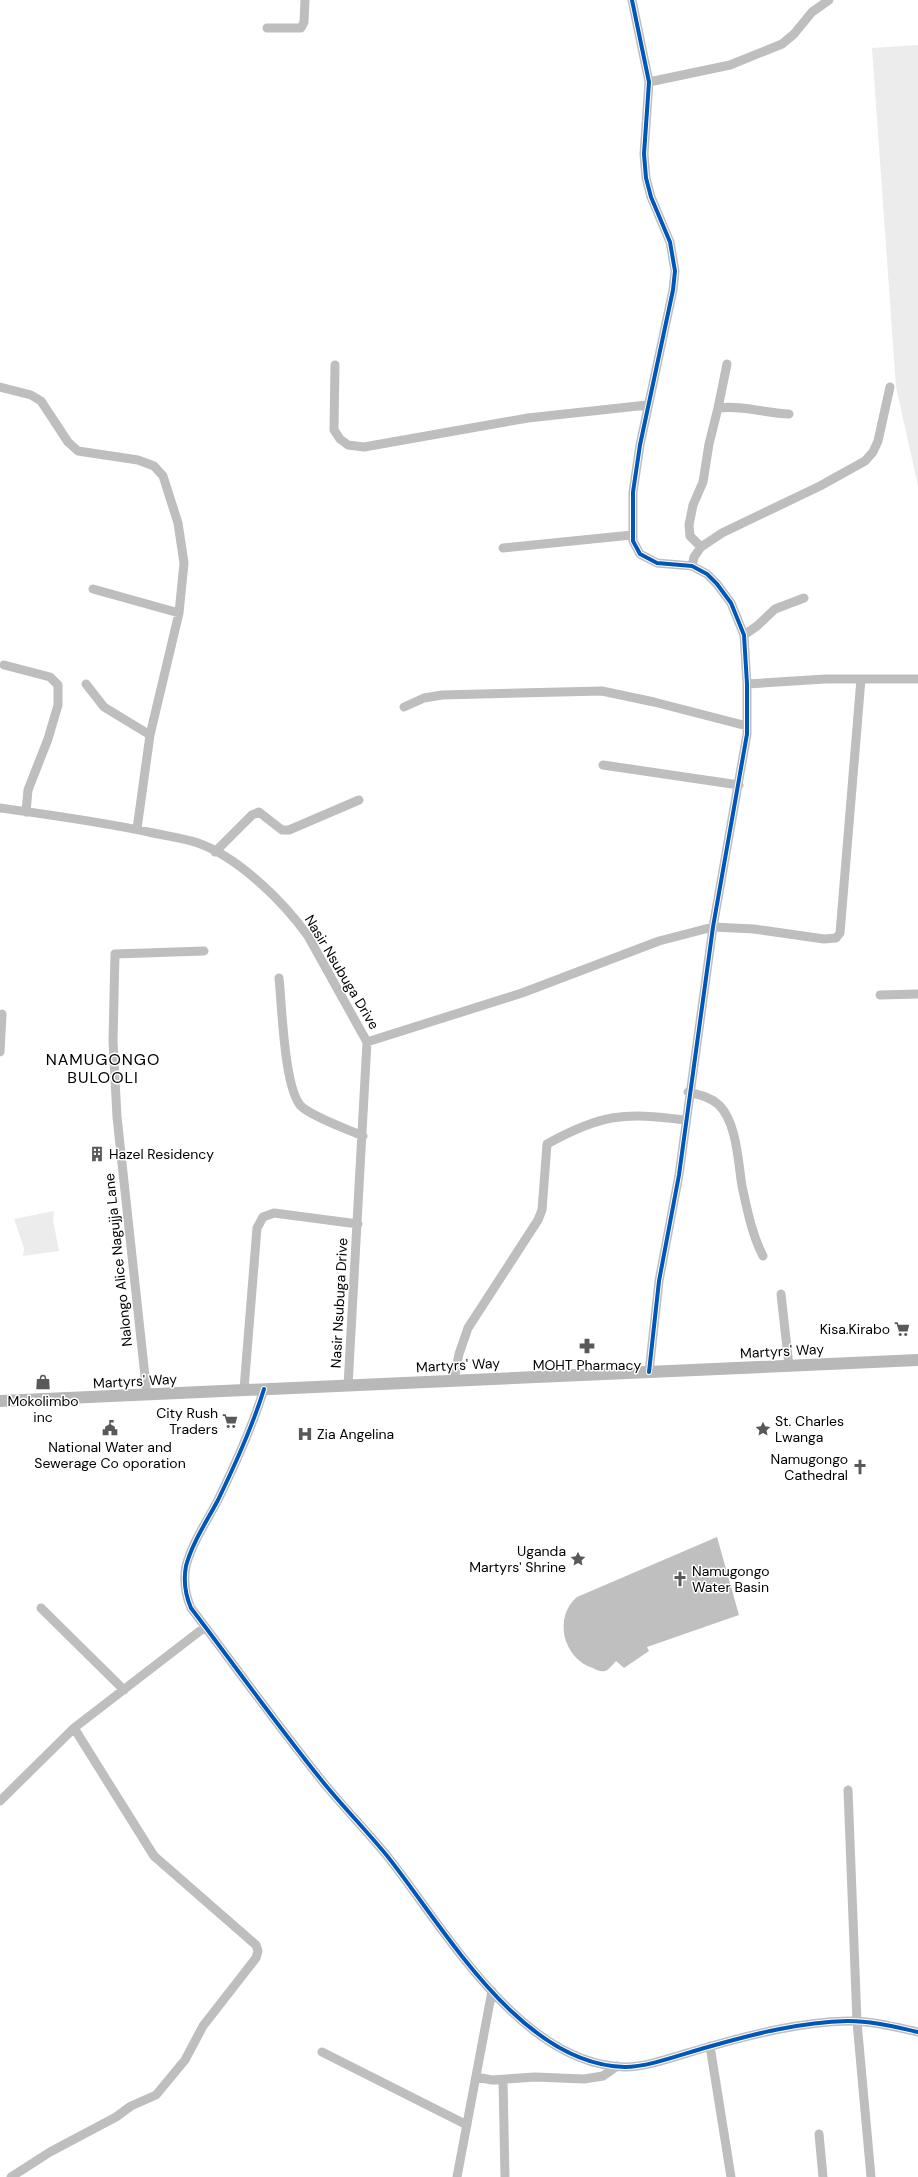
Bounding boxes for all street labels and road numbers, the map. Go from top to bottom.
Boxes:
street label: Nasir Nsubuga Drive [301,911,383,1033]
street label: Nalongo Alice Nagujja Lane [100,1172,136,1347]
street label: Nasir Nsubuga Drive [327,1237,351,1369]
street label: Martyrs' Way [740,1340,825,1362]
street label: Martyrs' Way [416,1354,501,1376]
street label: Martyrs' Way [93,1370,178,1392]

